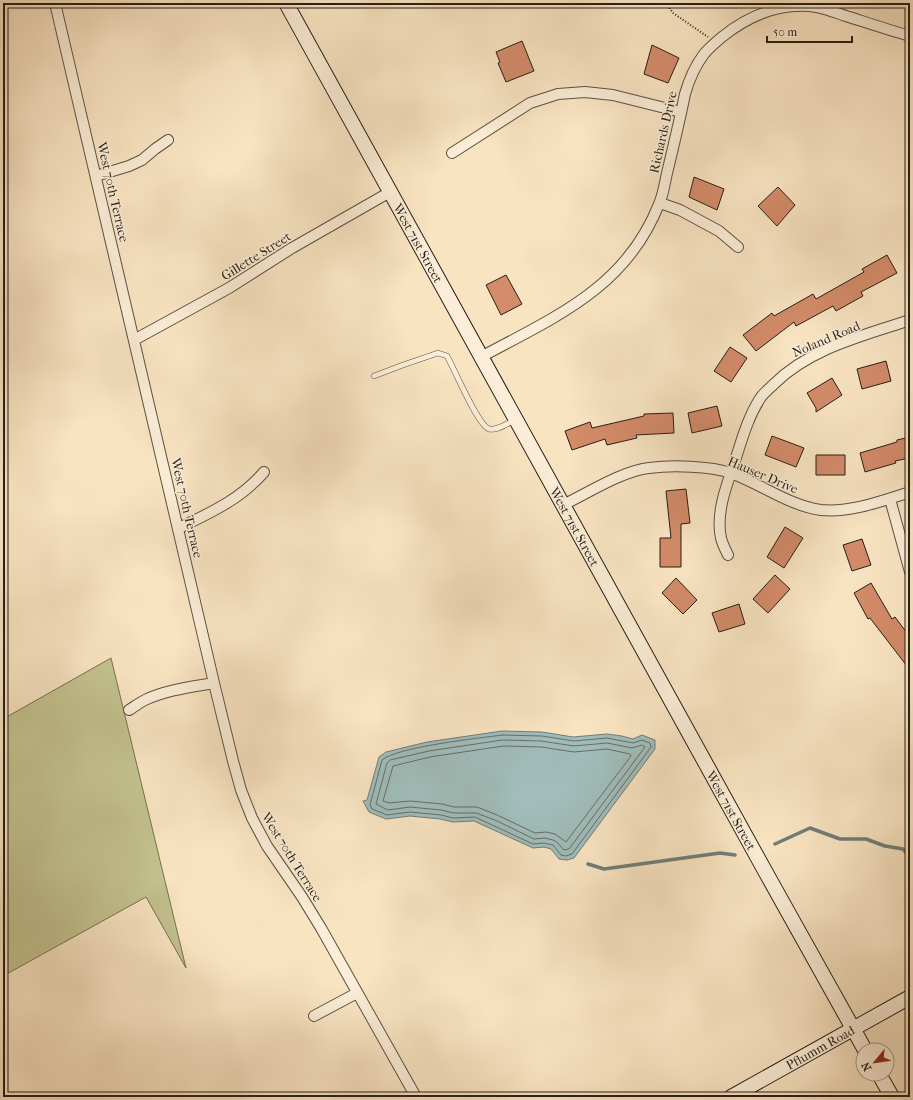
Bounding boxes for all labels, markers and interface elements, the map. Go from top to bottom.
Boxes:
scale bar [767,18,852,44]
text: 50 m [773,25,797,39]
street label: Richards Drive [646,89,680,175]
street label: West 70th Terrace [94,140,132,244]
street label: West 71st Street [390,200,446,285]
street label: Gillette Street [218,228,294,283]
street label: Noland Road [790,318,863,360]
street label: Hauser Drive [726,453,801,497]
street label: West 70th Terrace [168,456,206,560]
street label: West 71st Street [547,483,603,569]
street label: West 71st Street [703,767,759,853]
street label: West 70th Terrace [258,809,326,905]
street label: Pflumm Road [783,1022,858,1072]
north arrow [855,1042,895,1082]
text: N [859,1059,874,1073]

